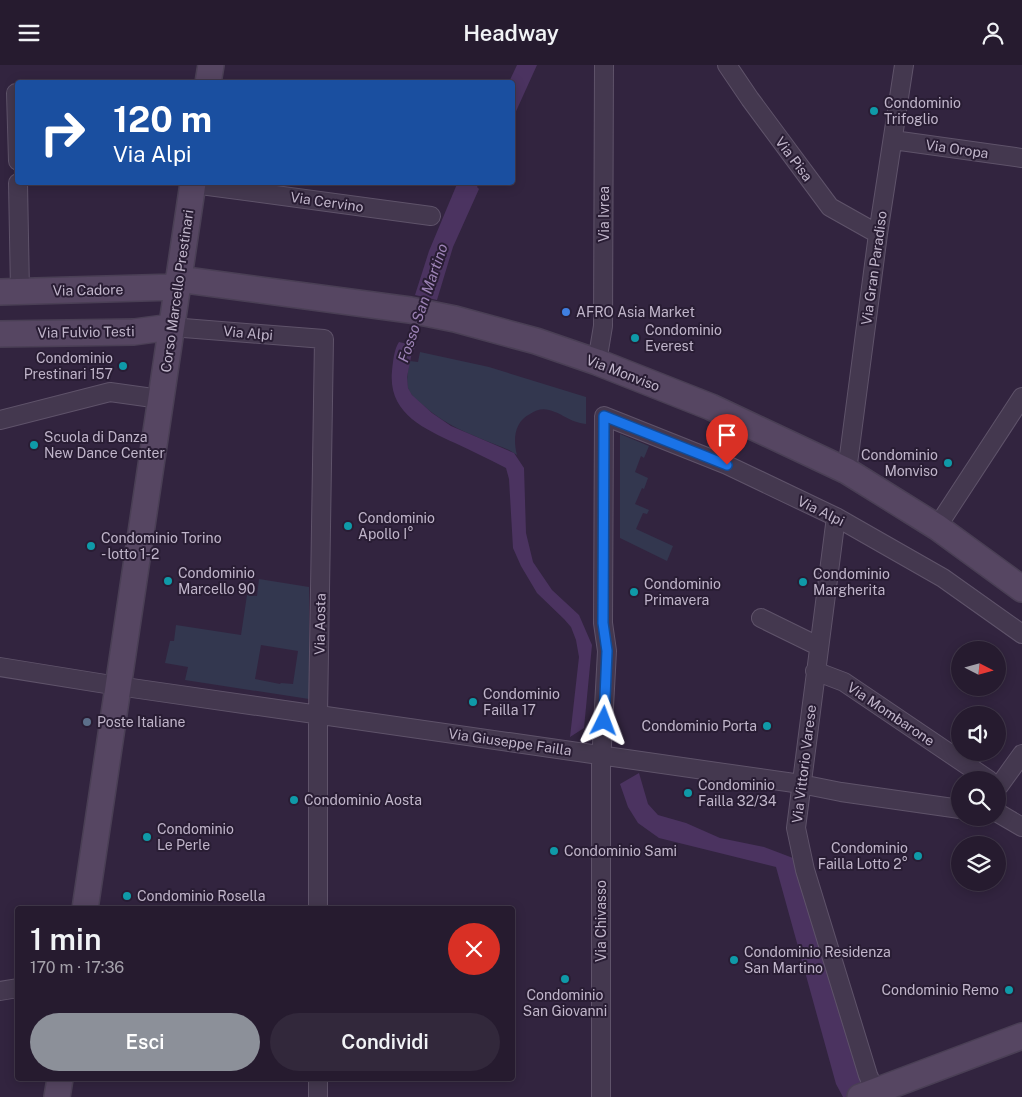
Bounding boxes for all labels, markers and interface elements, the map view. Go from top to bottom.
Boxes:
icon: menu [15,19,43,47]
icon: person [979,19,1007,47]
text: Headway [463,20,559,46]
place label: Condominio Trifoglio [884,95,961,127]
text: 120 m [113,99,212,140]
icon: right [30,100,95,165]
marker: Condominio Trifoglio [868,105,880,117]
street label: Via Pisa [772,134,816,184]
street label: Via Oropa [924,137,990,161]
text: Via Alpi [113,141,191,167]
street label: Via Ivrea [596,186,612,242]
street label: Via Cervino [289,189,365,215]
street label: Corso Marcello Prestinari [158,209,196,373]
street label: Via Gran Paradiso [858,210,890,326]
water label: Fosso San Martino [394,241,451,365]
street label: Via Cadore [52,281,124,299]
place label: AFRO Asia Market [576,304,695,320]
marker: AFRO Asia Market [560,306,572,318]
place label: Condominio Everest [645,322,722,354]
street label: Via Fulvio Testi [37,323,135,341]
street label: Via Alpi [222,323,274,343]
marker: Condominio Everest [629,332,641,344]
place label: Condominio Prestinari 157 [24,350,113,382]
street label: Via Monviso [584,352,662,394]
marker: Condominio Prestinari 157 [117,360,129,372]
pin [706,414,748,465]
icon: arrive [713,421,741,449]
place label: Scuola di Danza New Dance Center [44,429,165,461]
marker: Scuola di Danza New Dance Center [28,439,40,451]
place label: Condominio Monviso [861,447,938,479]
marker: Condominio Monviso [942,457,954,469]
street label: Via Alpi [795,493,847,529]
place label: Condominio Apollo I° [358,510,435,542]
marker: Condominio Apollo I° [342,520,354,532]
place label: Condominio Torino - lotto 1-2 [101,530,222,562]
marker: Condominio Torino - lotto 1-2 [85,540,97,552]
place label: Condominio Marcello 90 [178,565,255,597]
place label: Condominio Margherita [813,566,890,598]
marker: Condominio Marcello 90 [162,575,174,587]
place label: Condominio Primavera [644,576,721,608]
marker: Condominio Margherita [797,576,809,588]
marker: Condominio Primavera [628,586,640,598]
street label: Via Aosta [311,593,329,655]
north arrow [951,641,1006,696]
map controls [951,641,1006,891]
street label: Via Mombarone [844,679,938,749]
place label: Condominio Failla 17 [483,686,560,718]
position arrow [577,694,629,746]
marker: Condominio Failla 17 [467,696,479,708]
street label: Via Vittorio Varese [789,704,819,824]
button: sound [951,706,1006,761]
place label: Poste Italiane [97,714,186,730]
marker: Poste Italiane [81,716,93,728]
place label: Condominio Porta [642,718,757,734]
marker: Condominio Porta [761,720,773,732]
street label: Via Giuseppe Failla [447,725,573,759]
button: search [951,771,1006,826]
place label: Condominio Failla 32/34 [698,777,777,809]
marker: Condominio Failla 32/34 [682,787,694,799]
place label: Condominio Aosta [304,792,422,808]
marker: Condominio Aosta [288,794,300,806]
place label: Condominio Le Perle [157,821,234,853]
marker: Condominio Le Perle [141,831,153,843]
button: layers [951,836,1006,891]
place label: Condominio Failla Lotto 2° [818,840,908,872]
place label: Condominio Sami [564,843,677,859]
marker: Condominio Sami [548,845,560,857]
marker: Condominio Failla Lotto 2° [912,850,924,862]
street label: Via Chivasso [593,880,609,962]
place label: Condominio Rosella [137,888,265,904]
marker: Condominio Rosella [121,890,133,902]
text: 1 min [30,921,101,957]
button: close [448,923,500,975]
place label: Condominio Residenza San Martino [744,944,891,976]
marker: Condominio Residenza San Martino [728,954,740,966]
text: 170 m · 17:36 [30,958,124,977]
marker: Condominio San Giovanni [559,973,571,985]
place label: Condominio Remo [881,982,999,998]
marker: Condominio Remo [1003,984,1015,996]
place label: Condominio San Giovanni [523,987,607,1019]
button: Esci [30,1013,260,1071]
button: Condividi [270,1013,500,1071]

